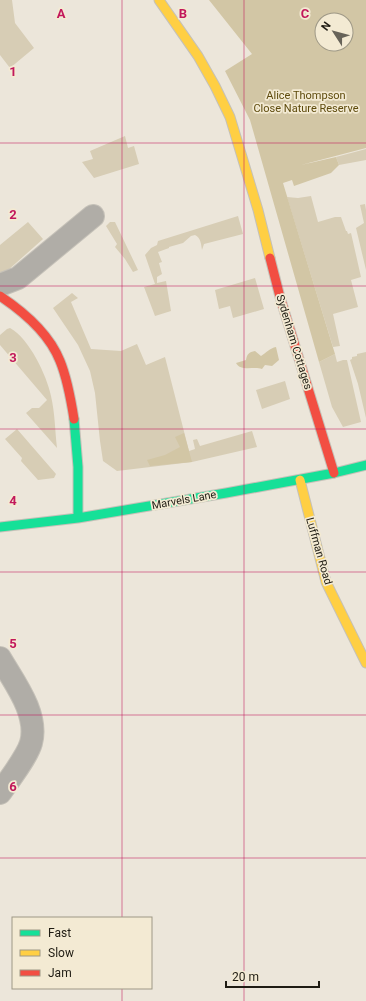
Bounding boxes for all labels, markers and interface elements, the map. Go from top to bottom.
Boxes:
text: A [57,6,66,21]
text: B [179,6,187,21]
text: C [301,6,310,21]
north arrow [314,12,354,52]
text: N [319,19,334,33]
text: 1 [9,64,17,79]
park label: Alice Thompson Close Nature Reserve [253,89,359,115]
text: 2 [9,207,17,222]
street label: Sydenham Cottages [273,293,315,391]
text: 3 [9,350,17,365]
street label: Marvels Lane [151,488,217,512]
text: 4 [9,493,17,508]
street label: Luffman Road [303,516,335,586]
text: 5 [9,636,17,651]
text: 6 [9,779,17,794]
legend [12,917,152,989]
text: Fast [48,926,71,940]
text: Slow [48,946,74,960]
scale bar [226,963,319,989]
text: Jam [48,966,72,980]
text: 20 m [232,970,259,984]

